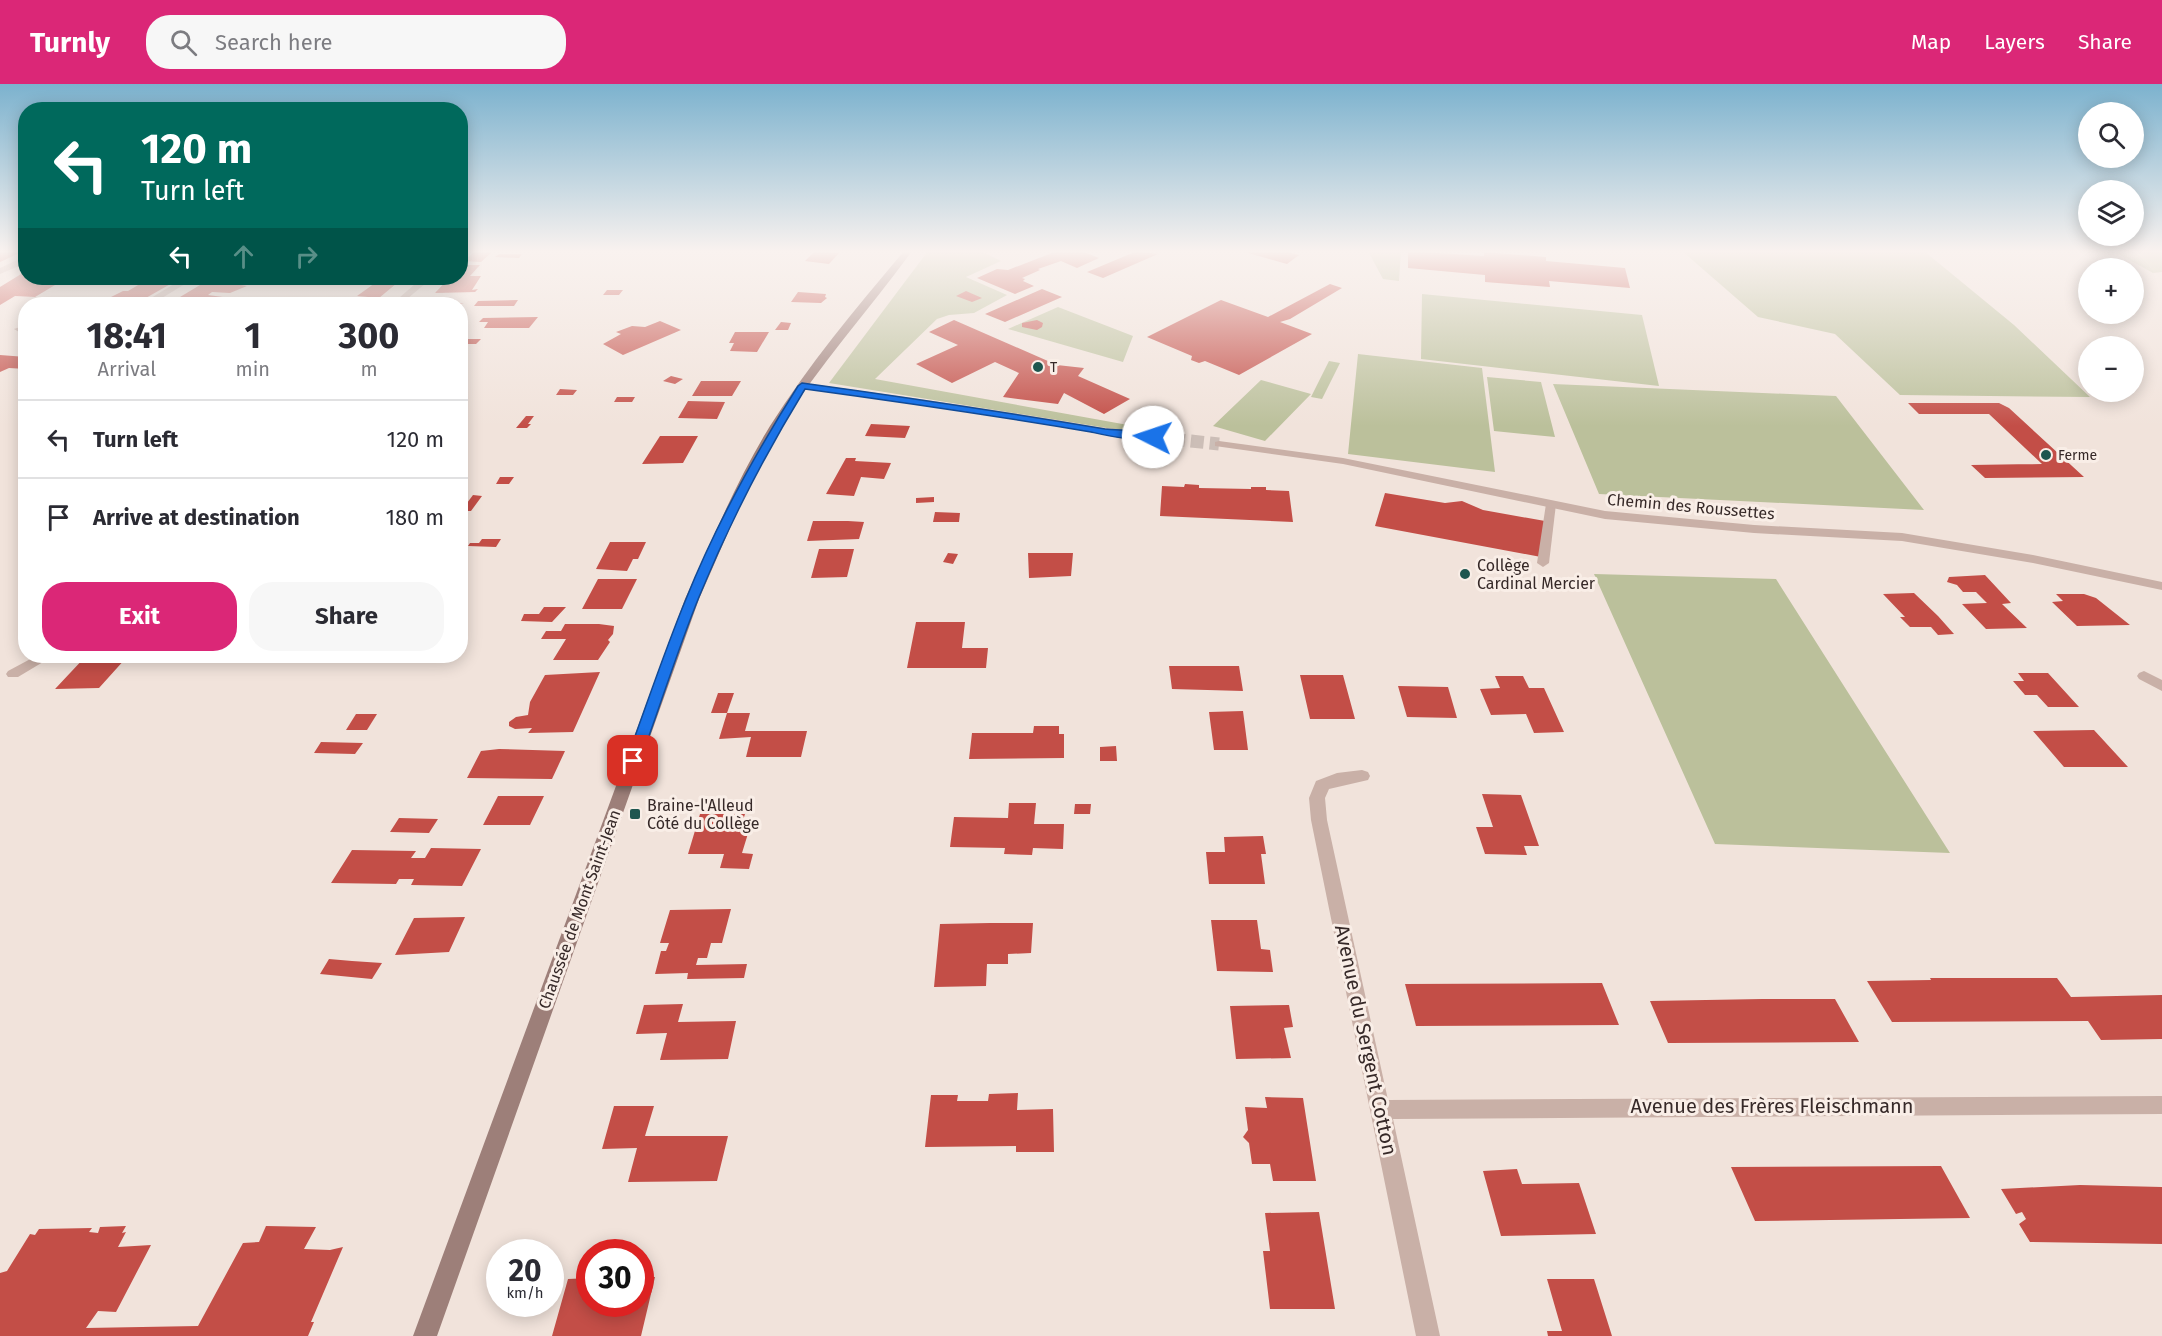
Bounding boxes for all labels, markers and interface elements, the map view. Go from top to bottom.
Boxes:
search box [146,15,566,69]
text: Turnly [30,26,110,59]
icon: search [167,26,200,59]
text: Search here [215,29,332,56]
text: Map [1911,29,1951,55]
text: Layers [1984,29,2045,55]
text: Share [2078,29,2132,55]
map controls [2078,102,2144,402]
button: search [2078,102,2144,168]
text: 120 m [141,124,252,174]
icon: left [42,126,120,204]
text: Turn left [141,175,244,207]
button: layers [2078,180,2144,246]
icon: left [164,240,197,273]
icon: ahead [227,240,260,273]
icon: right [290,240,323,273]
button: + [2078,258,2144,324]
text: 18:41 [87,314,167,358]
text: 1 [244,314,261,358]
text: 300 [339,314,399,358]
button: − [2078,336,2144,402]
text: Arrival [97,357,156,381]
text: min [236,357,270,381]
text: m [360,357,378,381]
place label: T [1050,359,1058,376]
marker: T [1031,360,1045,374]
position arrow [1121,405,1185,469]
icon: left [42,423,75,456]
text: Turn left [93,426,178,453]
text: 120 m [387,426,444,453]
place label: Ferme [2058,447,2097,464]
marker: Ferme [2039,448,2053,462]
street label: Chemin des Roussettes [1607,490,1775,523]
icon: arrive [42,501,75,534]
text: Arrive at destination [93,504,300,531]
text: 180 m [385,504,444,531]
place label: Collège Cardinal Mercier [1477,556,1596,593]
marker: Collège Cardinal Mercier [1458,567,1472,581]
button: Exit [42,582,237,651]
button: Share [249,582,444,651]
pin [607,735,658,786]
icon: arrive [616,744,649,777]
place label: Braine-l'Alleud Côté du Collège [647,796,759,833]
street label: Chaussée de Mont Saint-Jean [535,807,624,1011]
marker: Braine-l'Alleud Côté du Collège [628,807,642,821]
street label: Avenue du Sergent Cotton [1330,923,1402,1157]
street label: Avenue des Frères Fleischmann [1631,1094,1913,1118]
speed limit sign: 30 [576,1239,654,1317]
text: 20 [508,1253,542,1289]
text: km/h [506,1284,544,1302]

